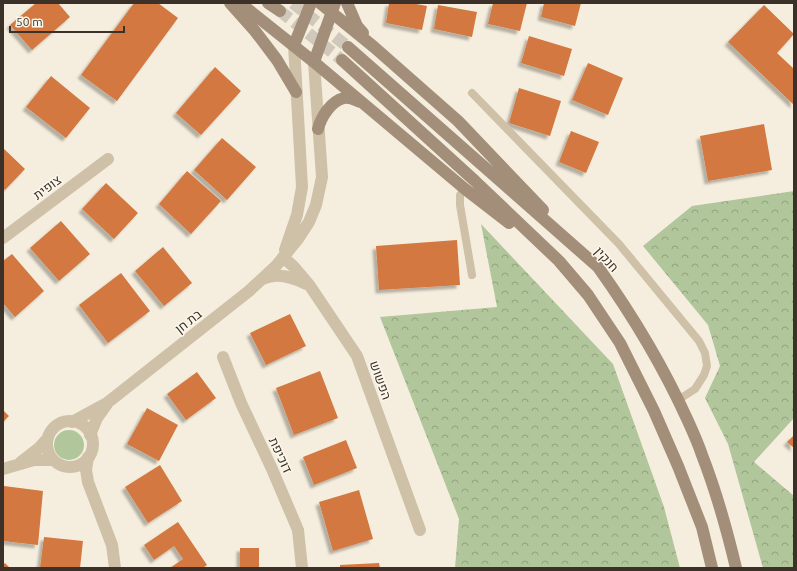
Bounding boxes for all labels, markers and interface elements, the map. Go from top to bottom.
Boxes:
scale bar [10,8,124,34]
text: 50 m [16,15,43,28]
street label: צופית [30,172,64,202]
street label: חנקין [592,244,622,275]
street label: בת חן [172,306,205,336]
street label: הפשוש [368,359,394,401]
street label: דוכיפת [267,435,295,475]

